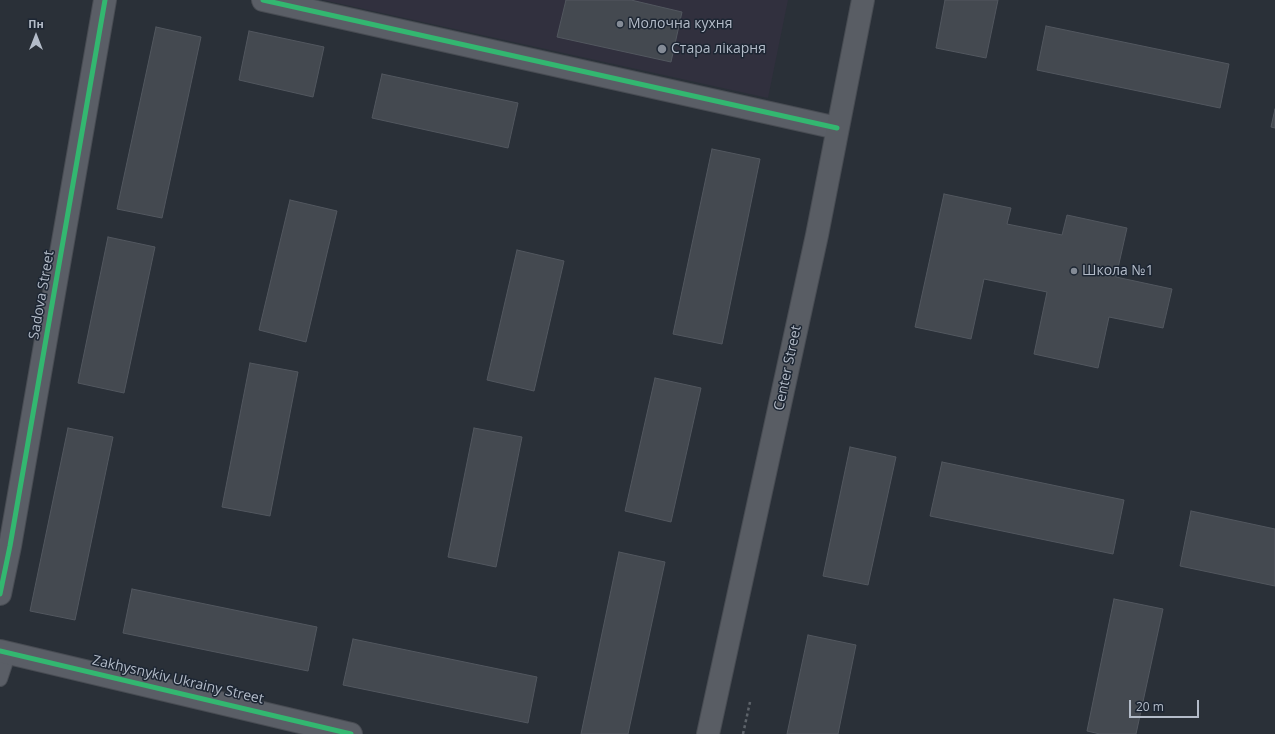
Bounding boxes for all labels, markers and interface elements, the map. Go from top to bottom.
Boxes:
north arrow [16,16,56,56]
text: Пн [28,16,44,31]
place label: Молочна кухня [628,16,732,32]
marker: Молочна кухня [615,19,625,29]
place label: Стара лікарня [671,41,766,57]
marker: Стара лікарня [656,43,668,55]
street label: Sadova Street [26,249,58,341]
place label: Школа №1 [1082,263,1154,279]
marker: Школа №1 [1069,266,1079,276]
street label: Center Street [771,324,805,412]
street label: Zakhysnykiv Ukrainy Street [91,652,265,708]
scale bar [1131,692,1201,718]
text: 20 m [1136,698,1164,715]

